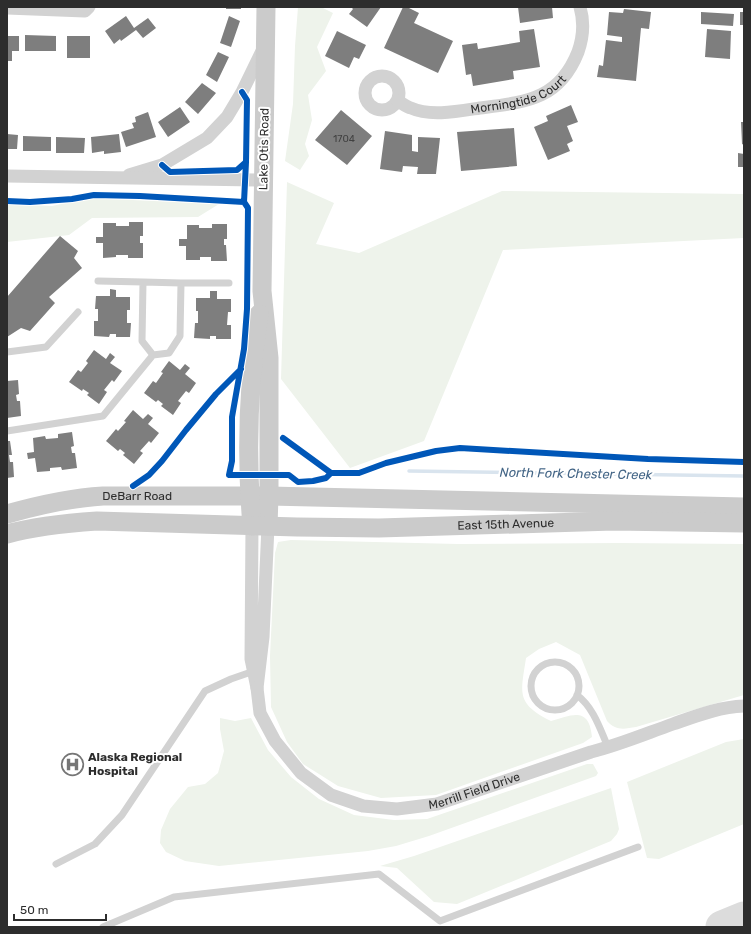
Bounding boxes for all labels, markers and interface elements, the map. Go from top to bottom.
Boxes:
street label: Morningtide Court [470,72,569,116]
street label: Lake Otis Road [256,108,272,190]
house number: 1704 [333,133,355,145]
water label: North Fork Chester Creek [500,465,653,482]
street label: DeBarr Road [102,489,172,503]
street label: East 15th Avenue [457,516,555,533]
place label: Alaska Regional Hospital [88,750,182,778]
hospital icon: Alaska Regional Hospital [59,751,85,777]
street label: Merrill Field Drive [428,769,522,812]
scale bar [14,896,106,922]
text: 50 m [20,903,48,917]

